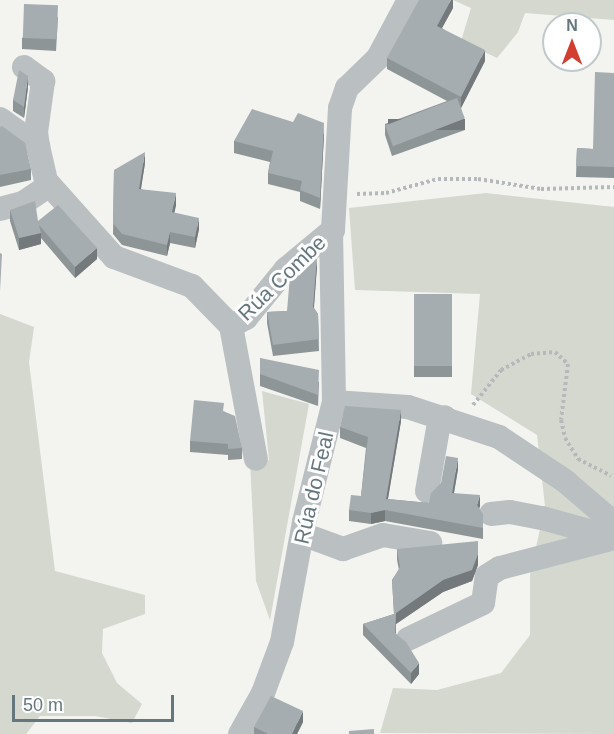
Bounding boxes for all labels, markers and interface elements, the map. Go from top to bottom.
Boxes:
north arrow [542,12,602,72]
text: N [566,17,578,34]
street label: Rúa Combe [233,230,331,326]
street label: Rúa do Feal [289,429,339,547]
scale bar [15,683,177,721]
text: 50 m [23,695,63,715]

